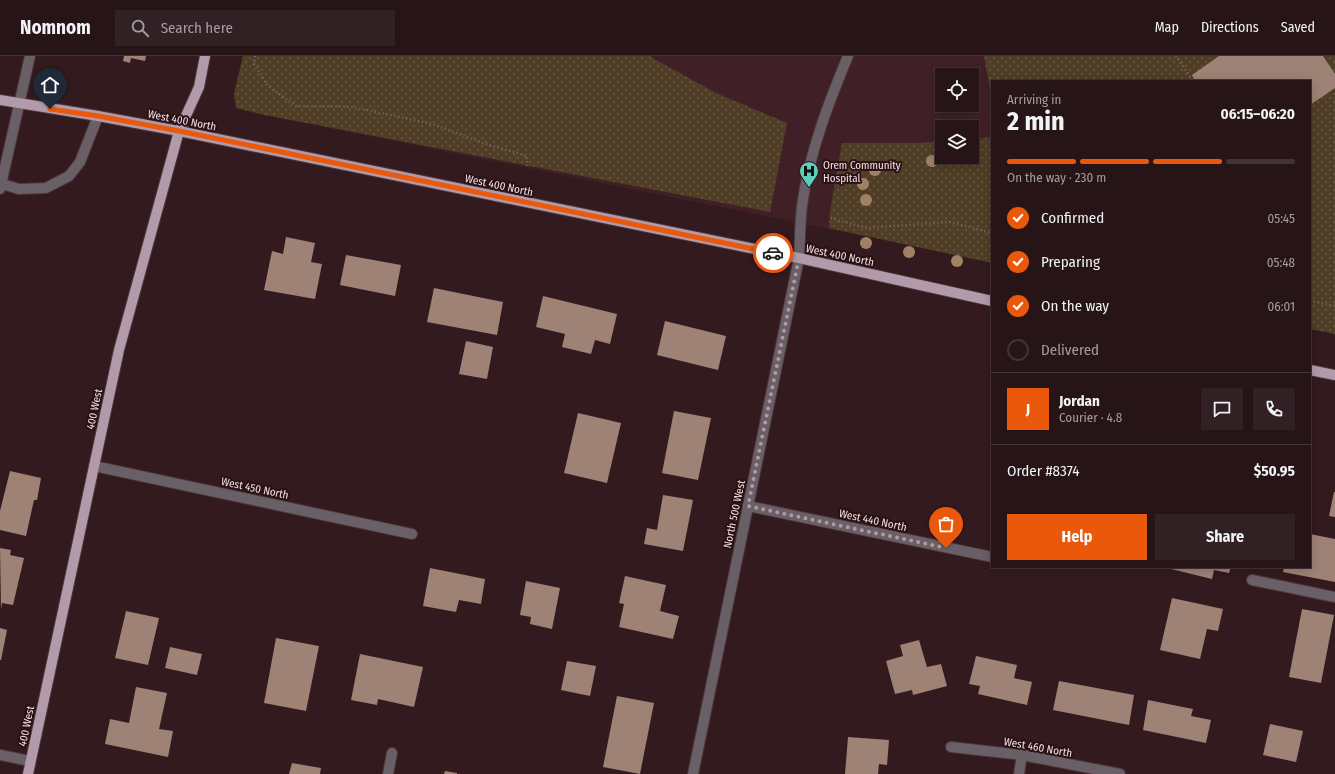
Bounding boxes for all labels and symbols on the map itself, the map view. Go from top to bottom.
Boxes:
pin [33,68,67,109]
street label: West 400 North [147,107,217,134]
place label: Orem Community Hospital [823,159,901,185]
hospital icon: Orem Community Hospital [798,160,820,188]
street label: West 400 North [464,172,534,199]
courier [753,233,793,273]
street label: West 400 North [805,242,875,269]
street label: 400 West [84,387,105,431]
street label: West 450 North [220,475,290,502]
street label: North 500 West [721,478,748,549]
street label: West 440 North [838,507,908,534]
pin [929,507,963,548]
street label: 400 West [16,704,37,748]
street label: West 460 North [1003,735,1073,760]

